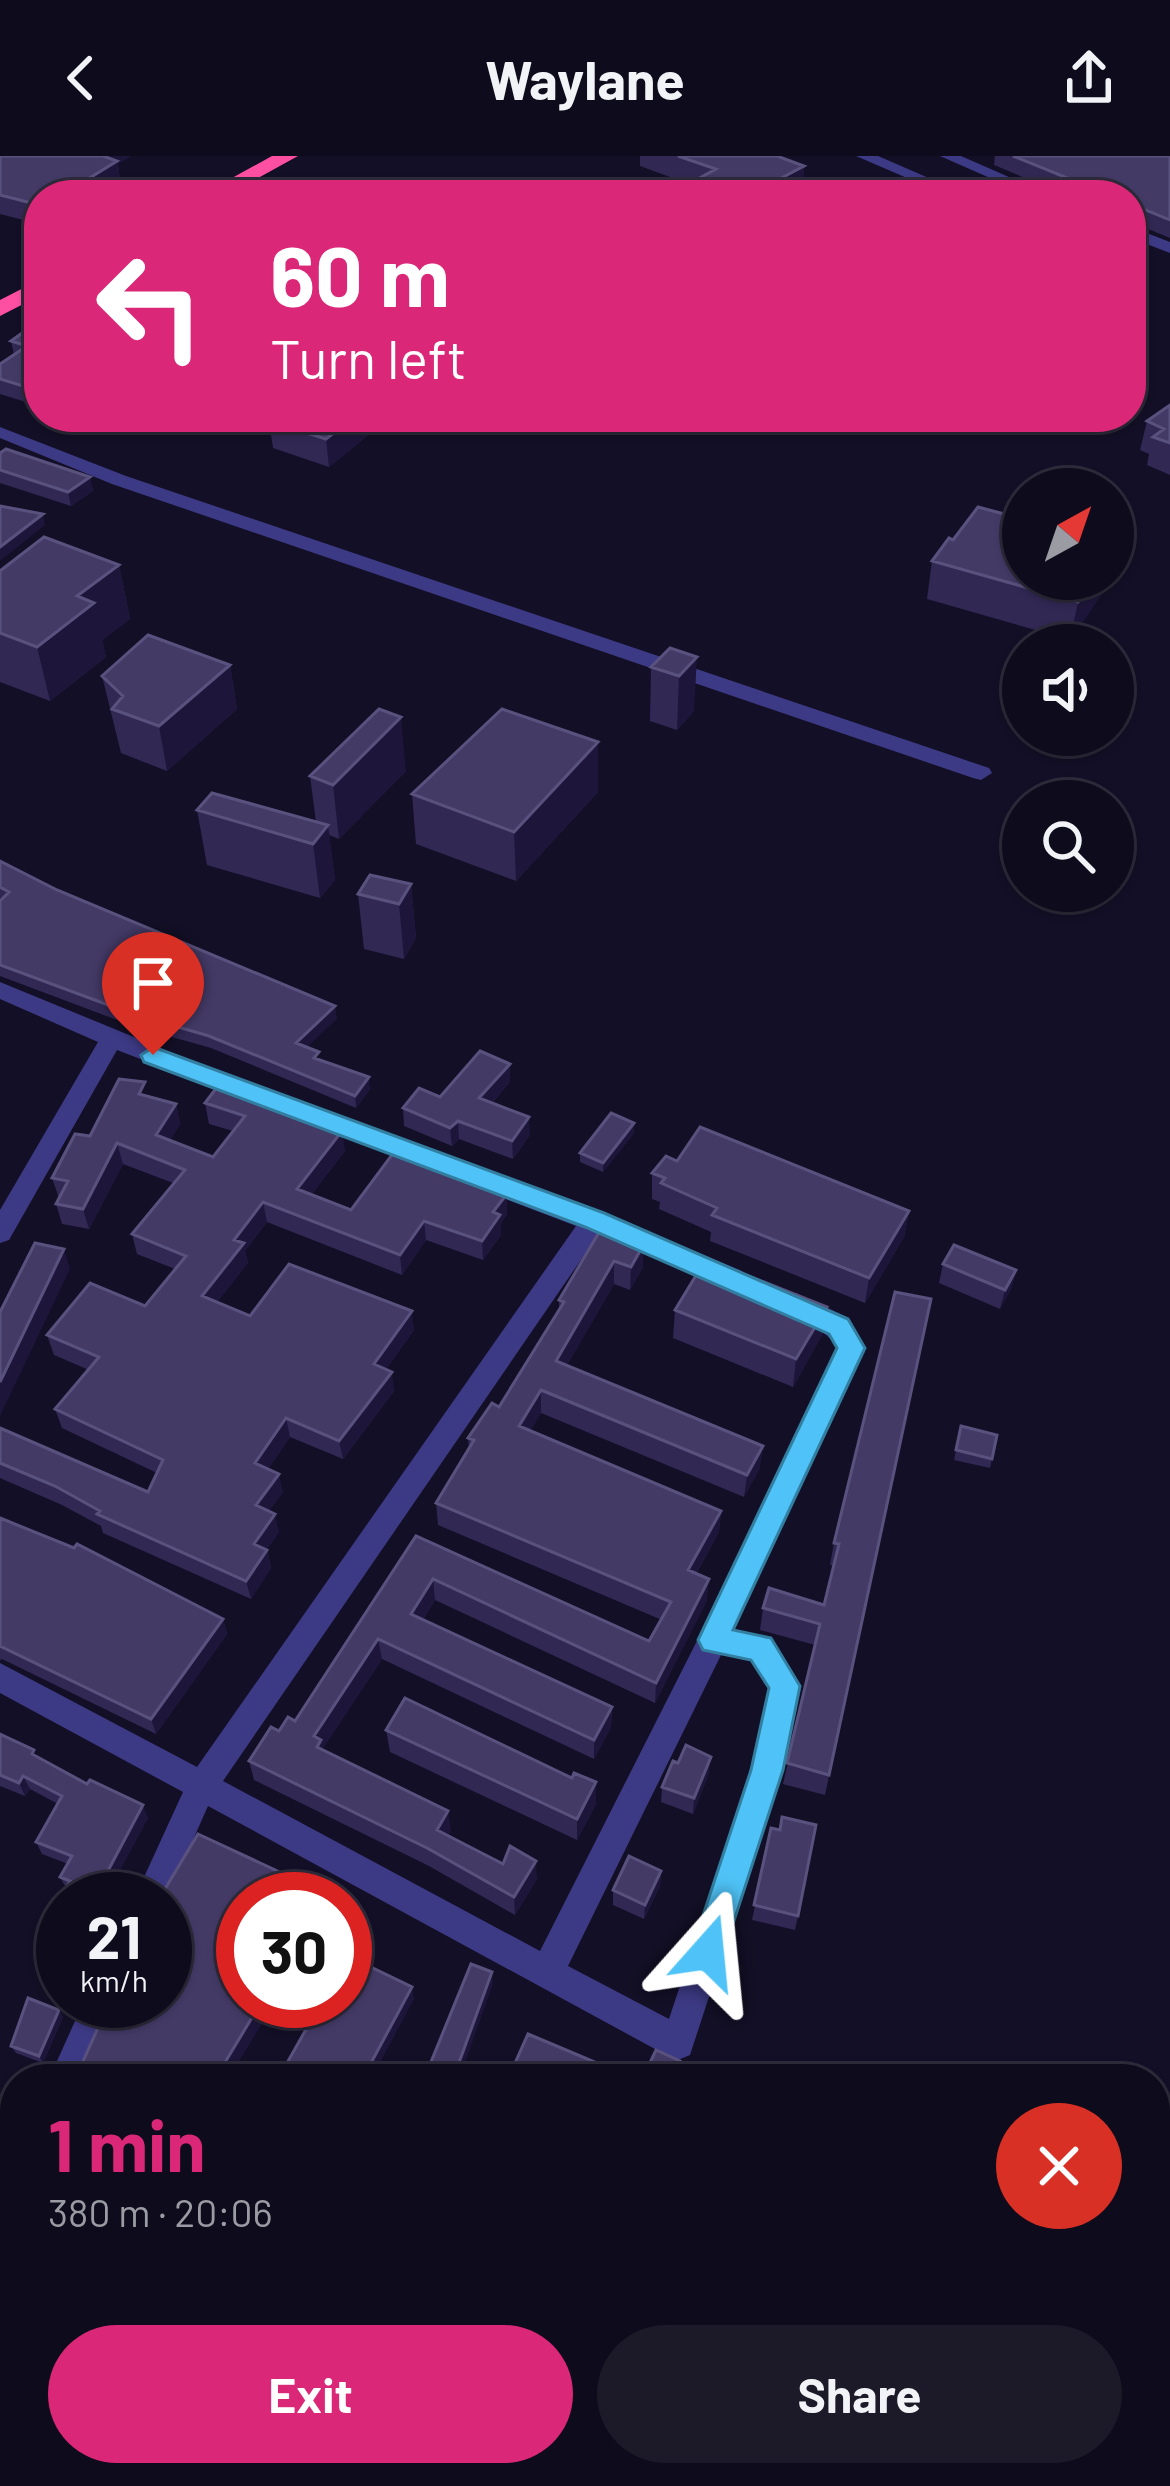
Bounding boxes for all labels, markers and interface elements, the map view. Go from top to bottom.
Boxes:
icon: back [48,45,114,111]
icon: share [1056,45,1122,111]
text: Waylane [485,46,685,111]
text: 60 m [270,223,450,324]
icon: left [72,228,228,384]
text: Turn left [270,325,467,390]
north arrow [1002,468,1134,600]
map controls [1002,468,1134,912]
button: sound [1002,624,1134,756]
button: search [1002,780,1134,912]
pin [102,932,204,1055]
icon: arrive [120,950,186,1016]
speed limit sign: 30 [216,1872,372,2028]
position arrow [645,1889,771,2015]
text: 21 [87,1899,141,1971]
text: km/h [80,1962,148,1998]
text: 1 min [48,2100,206,2186]
button: close [996,2103,1122,2229]
text: 380 m · 20:06 [48,2188,273,2235]
button: Exit [48,2325,573,2463]
button: Share [597,2325,1122,2463]

